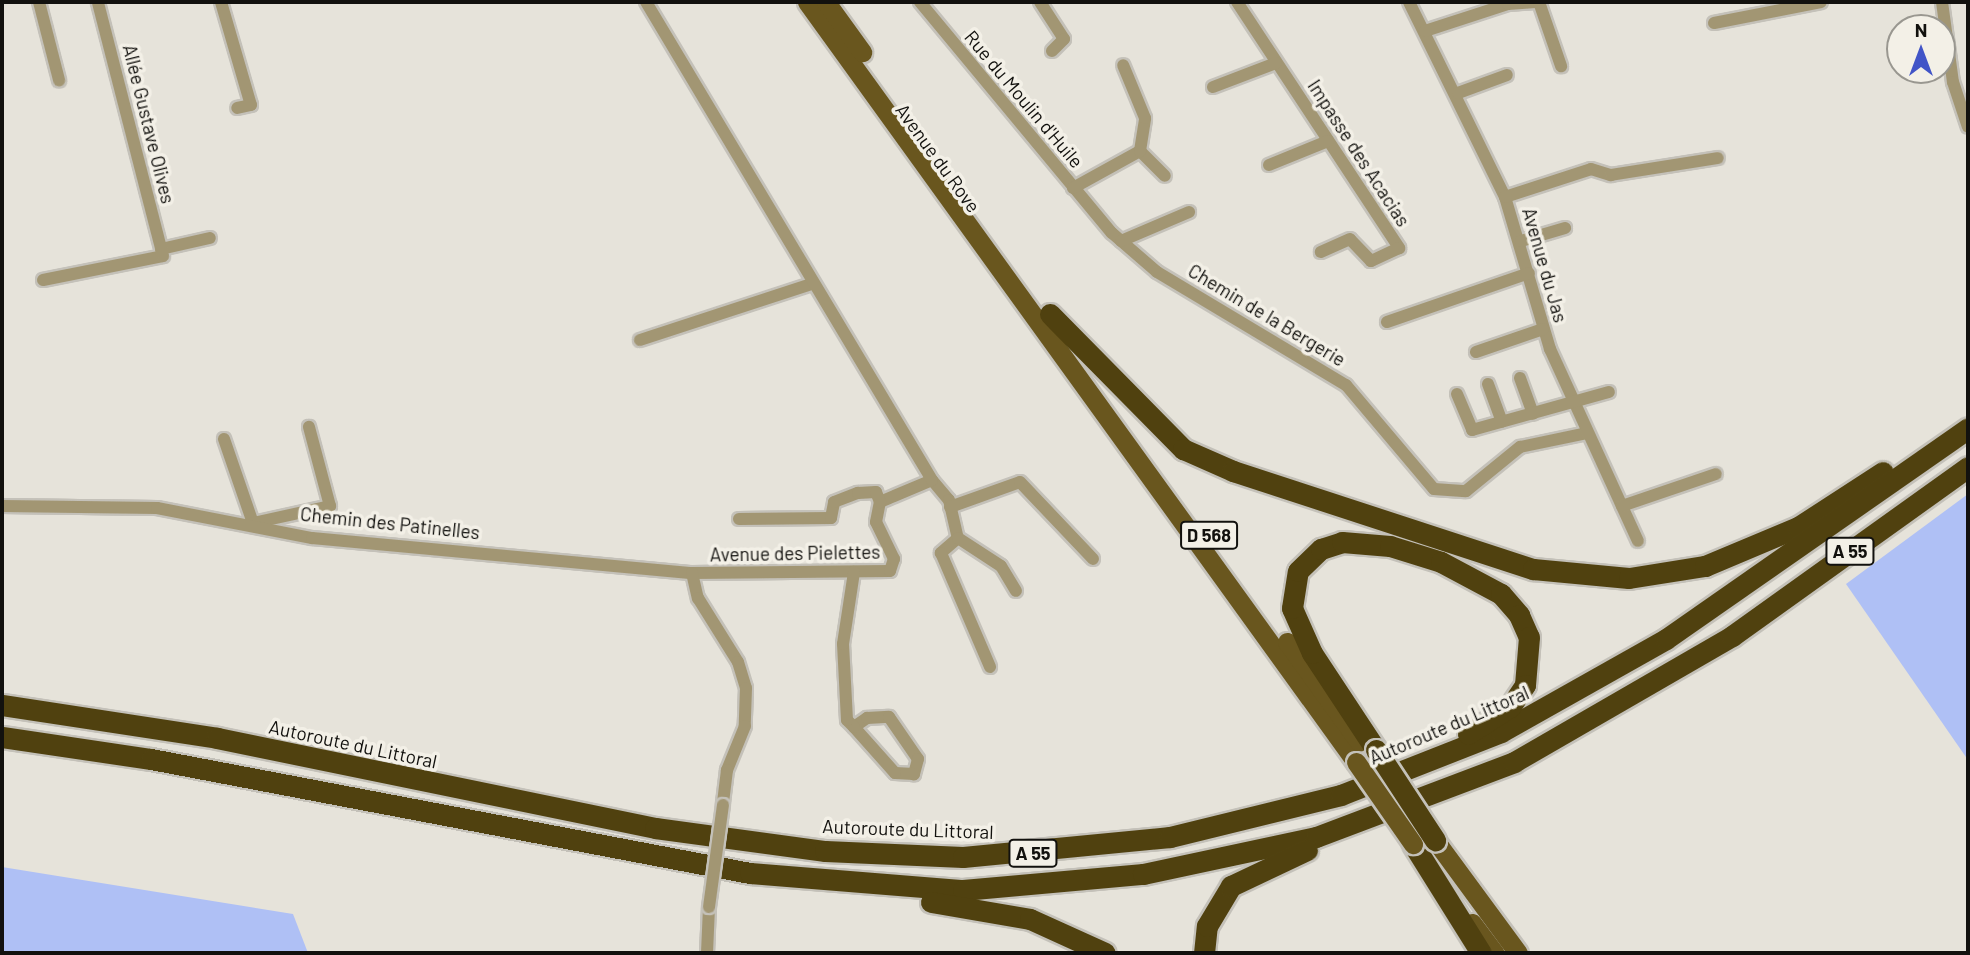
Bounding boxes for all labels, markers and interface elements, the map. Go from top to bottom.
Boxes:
north arrow [1886,14,1956,84]
text: N [1915,18,1927,41]
street label: Rue du Moulin d'Huile [960,26,1088,172]
street label: Allée Gustave Olives [118,42,180,206]
street label: Impasse des Acacias [1303,75,1415,231]
street label: Avenue du Rove [891,99,985,217]
street label: Avenue du Jas [1518,205,1572,325]
street label: Chemin de la Bergerie [1184,259,1350,371]
street label: Chemin des Patinelles [299,502,481,544]
road number: D 568 [1179,520,1239,550]
road number: A 55 [1824,536,1876,566]
street label: Avenue des Pielettes [709,540,881,566]
street label: Autoroute du Littoral [1366,681,1532,769]
street label: Autoroute du Littoral [267,715,439,773]
street label: Autoroute du Littoral [822,815,994,843]
road number: A 55 [1007,838,1059,868]

